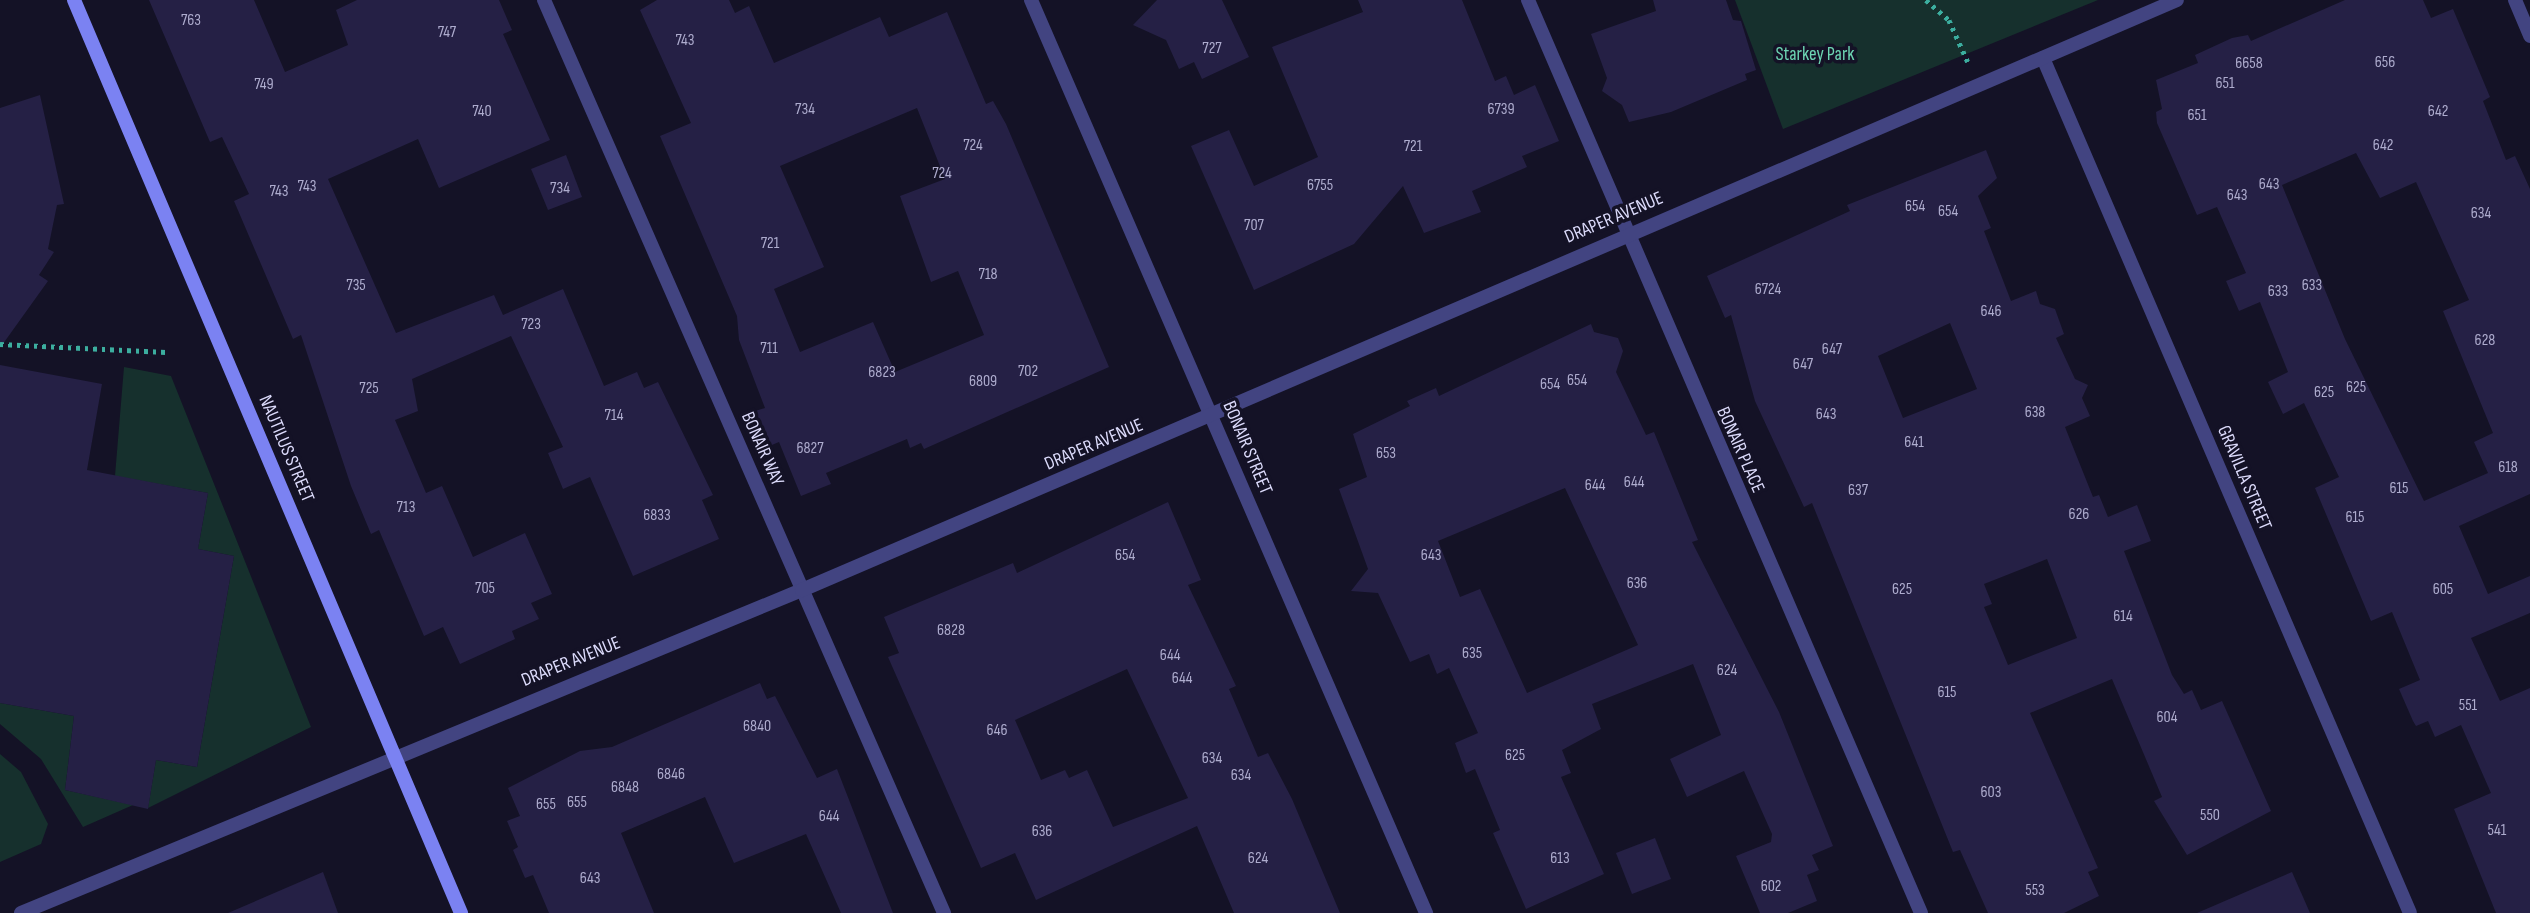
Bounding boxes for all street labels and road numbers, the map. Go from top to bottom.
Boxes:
street label: DRAPER AVENUE [1561,187,1667,249]
street label: NAUTILUS STREET [253,392,319,506]
street label: BONAIR STREET [1217,398,1277,498]
street label: BONAIR PLACE [1711,404,1769,496]
street label: BONAIR WAY [736,409,788,489]
street label: DRAPER AVENUE [1041,414,1147,476]
street label: GRAVILLA STREET [2212,422,2276,534]
street label: DRAPER AVENUE [518,632,624,692]

